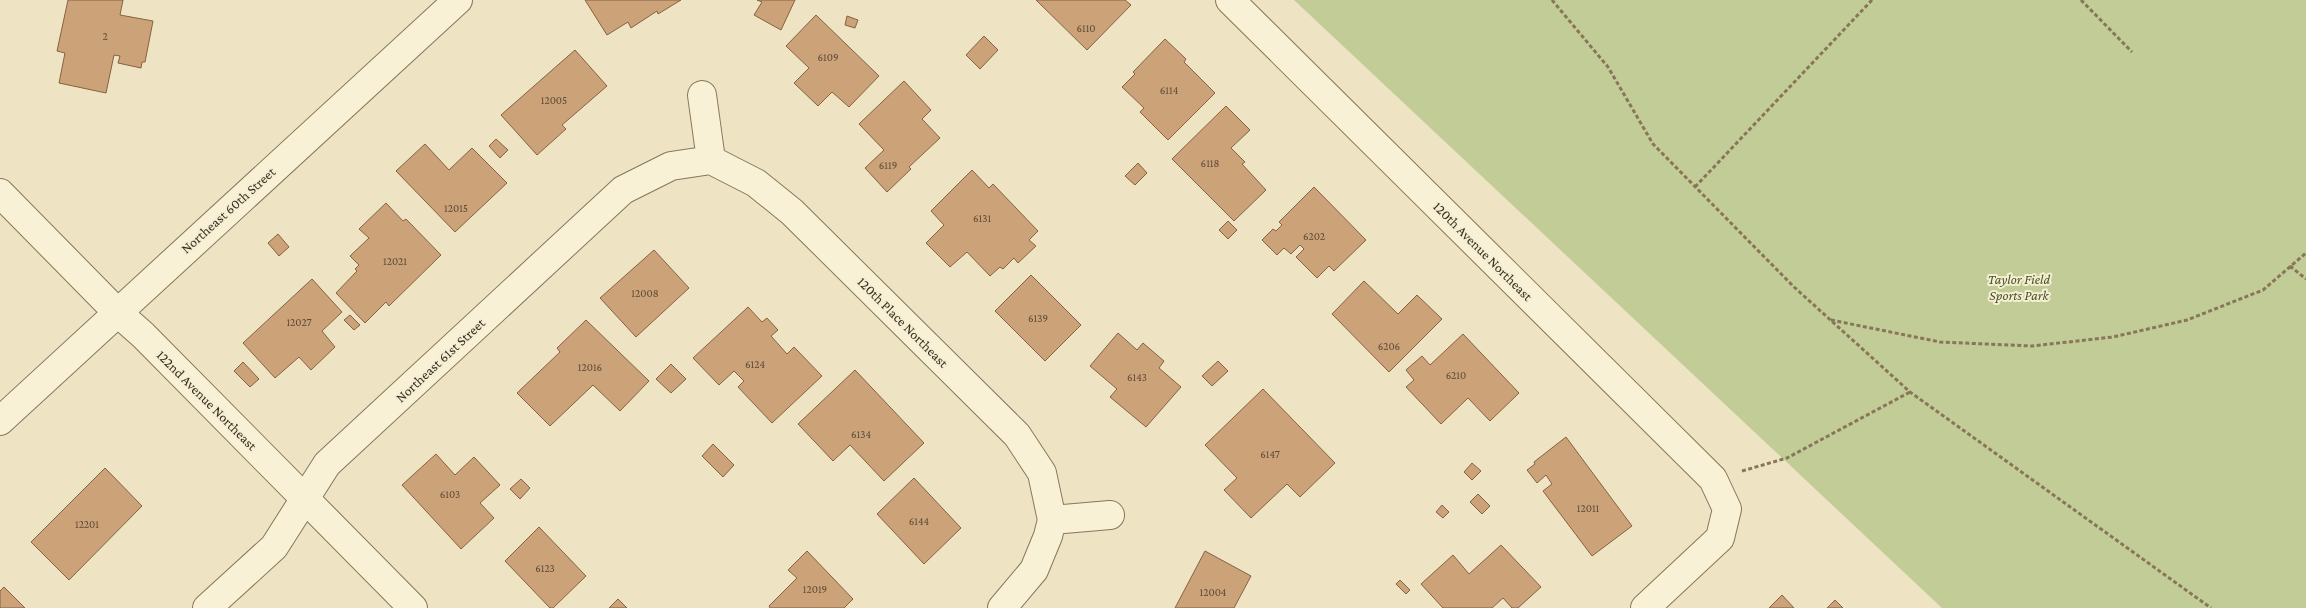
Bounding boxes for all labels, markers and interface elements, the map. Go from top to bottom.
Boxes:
house number: 6110 [1076,22,1096,34]
house number: 2 [102,30,108,42]
house number: 6109 [817,51,839,63]
house number: 6114 [1160,84,1179,96]
house number: 12005 [541,94,567,106]
house number: 6118 [1201,157,1219,169]
house number: 6119 [879,159,897,171]
street label: Northeast 60th Street [178,163,279,256]
street label: 120th Avenue Northeast [1430,198,1536,304]
house number: 12015 [444,202,468,214]
house number: 6131 [973,212,991,224]
house number: 6202 [1303,230,1325,242]
house number: 12021 [383,255,407,267]
park label: Taylor Field Sports Park [1988,271,2051,303]
street label: 120th Place Northeast [854,273,952,371]
house number: 12008 [631,287,659,299]
house number: 6139 [1028,312,1048,324]
street label: Northeast 61st Street [392,314,488,405]
house number: 12027 [286,316,312,328]
house number: 6206 [1378,340,1400,352]
street label: 122nd Avenue Northeast [154,347,261,454]
house number: 6124 [745,358,765,370]
house number: 12016 [578,361,602,373]
house number: 6210 [1446,369,1466,381]
house number: 6143 [1127,371,1147,383]
house number: 6134 [851,428,871,440]
house number: 6147 [1260,448,1280,460]
house number: 6103 [440,488,460,500]
house number: 12011 [1577,502,1600,514]
house number: 6144 [909,515,930,527]
house number: 12201 [75,518,99,530]
house number: 6123 [535,562,555,574]
house number: 12019 [803,583,827,595]
house number: 12004 [1200,586,1227,598]

